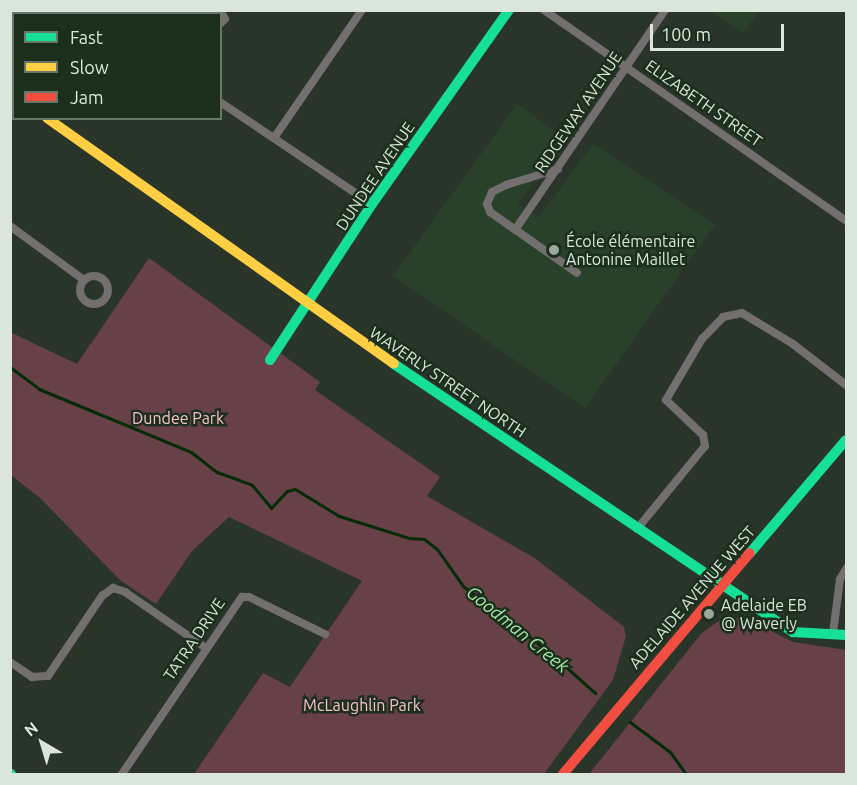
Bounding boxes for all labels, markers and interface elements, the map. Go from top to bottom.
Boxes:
legend [12,12,222,120]
scale bar [653,12,786,50]
text: 100 m [661,24,711,44]
text: Fast [70,27,103,47]
street label: RIDGEWAY AVENUE [530,48,626,176]
street label: ELIZABETH STREET [642,56,766,150]
text: Slow [70,57,109,77]
text: Jam [70,87,104,107]
street label: DUNDEE AVENUE [332,118,418,234]
place label: École élémentaire Antonine Maillet [566,231,695,269]
marker: École élémentaire Antonine Maillet [547,243,561,257]
street label: WAVERLY STREET NORTH [366,323,530,441]
park label: Dundee Park [132,408,224,428]
street label: ADELAIDE AVENUE WEST [625,522,759,672]
water label: Goodman Creek [462,581,574,677]
street label: TATRA DRIVE [159,594,229,684]
place label: Adelaide EB @ Waverly [721,595,807,633]
marker: Adelaide EB @ Waverly [702,607,716,621]
park label: McLaughlin Park [303,695,421,715]
north arrow [12,713,72,773]
text: N [21,718,41,740]

